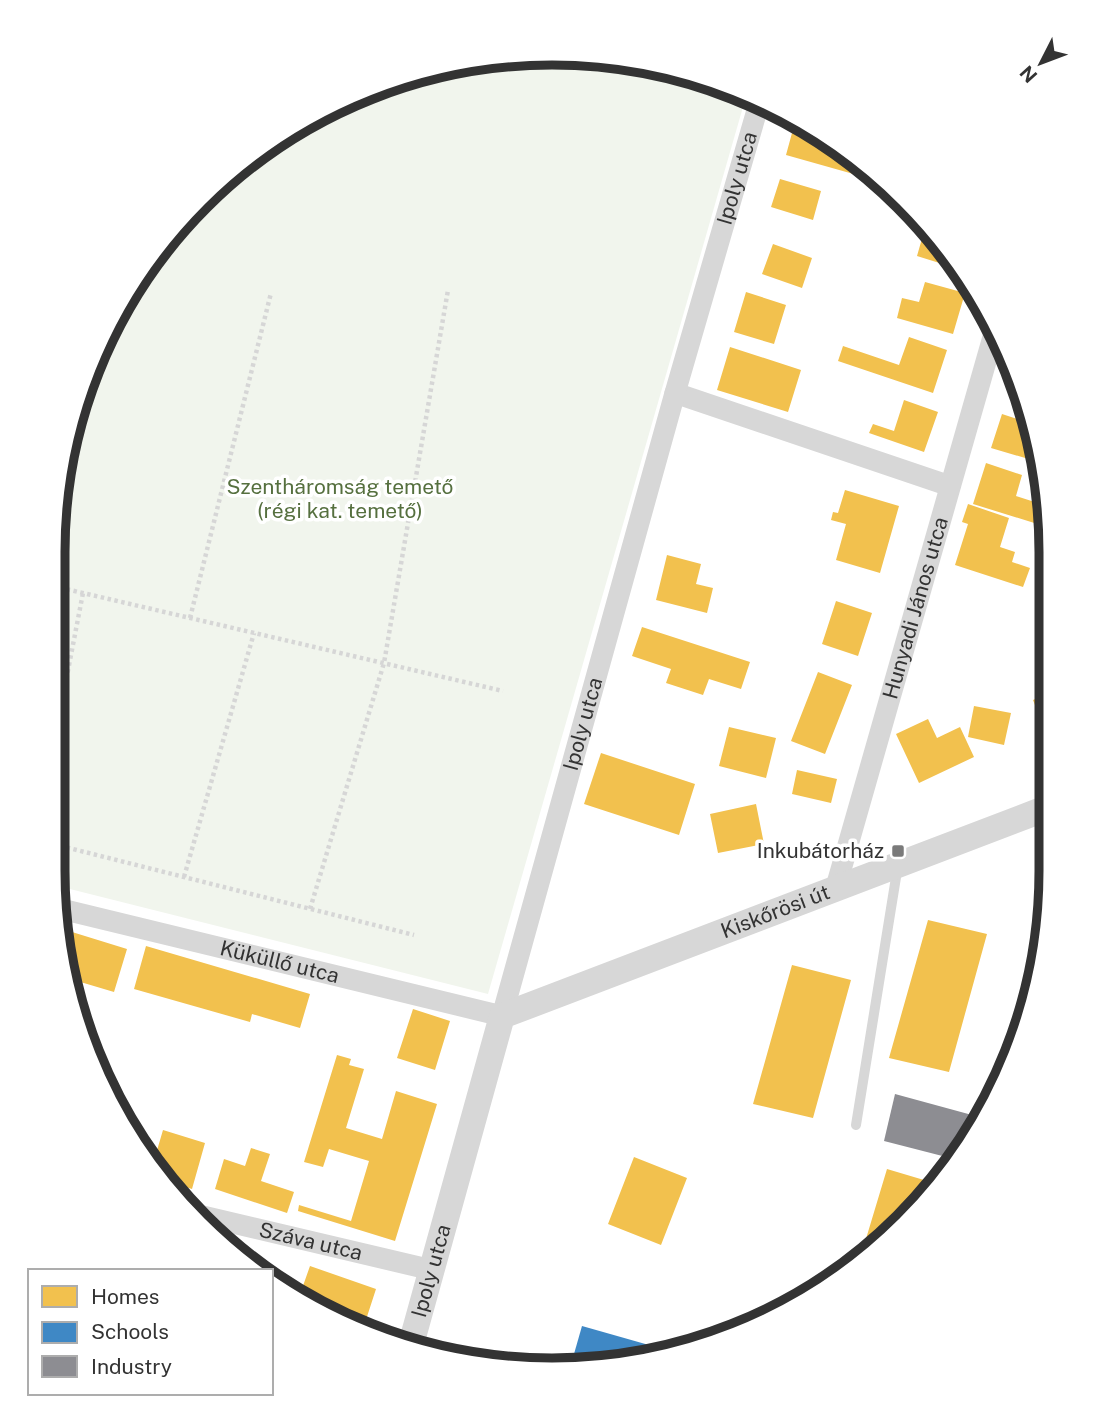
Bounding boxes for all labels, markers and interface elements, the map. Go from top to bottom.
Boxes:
north arrow [1006,28,1076,98]
text: N [1015,61,1042,87]
street label: Ipoly utca [711,129,762,228]
park label: Szentháromság temető (régi kat. temető) [227,474,454,523]
street label: Hunyadi János utca [877,514,953,702]
street label: Ipoly utca [558,674,607,773]
place label: Inkubátorház [757,838,884,863]
marker: Inkubátorház [890,843,906,859]
street label: Kiskőrösi út [717,879,833,943]
street label: Küküllő utca [218,935,342,988]
street label: Száva utca [257,1217,365,1265]
street label: Ipoly utca [406,1221,456,1320]
legend [28,1269,273,1395]
text: Homes [91,1284,159,1309]
text: Schools [91,1319,169,1344]
text: Industry [91,1354,172,1379]

